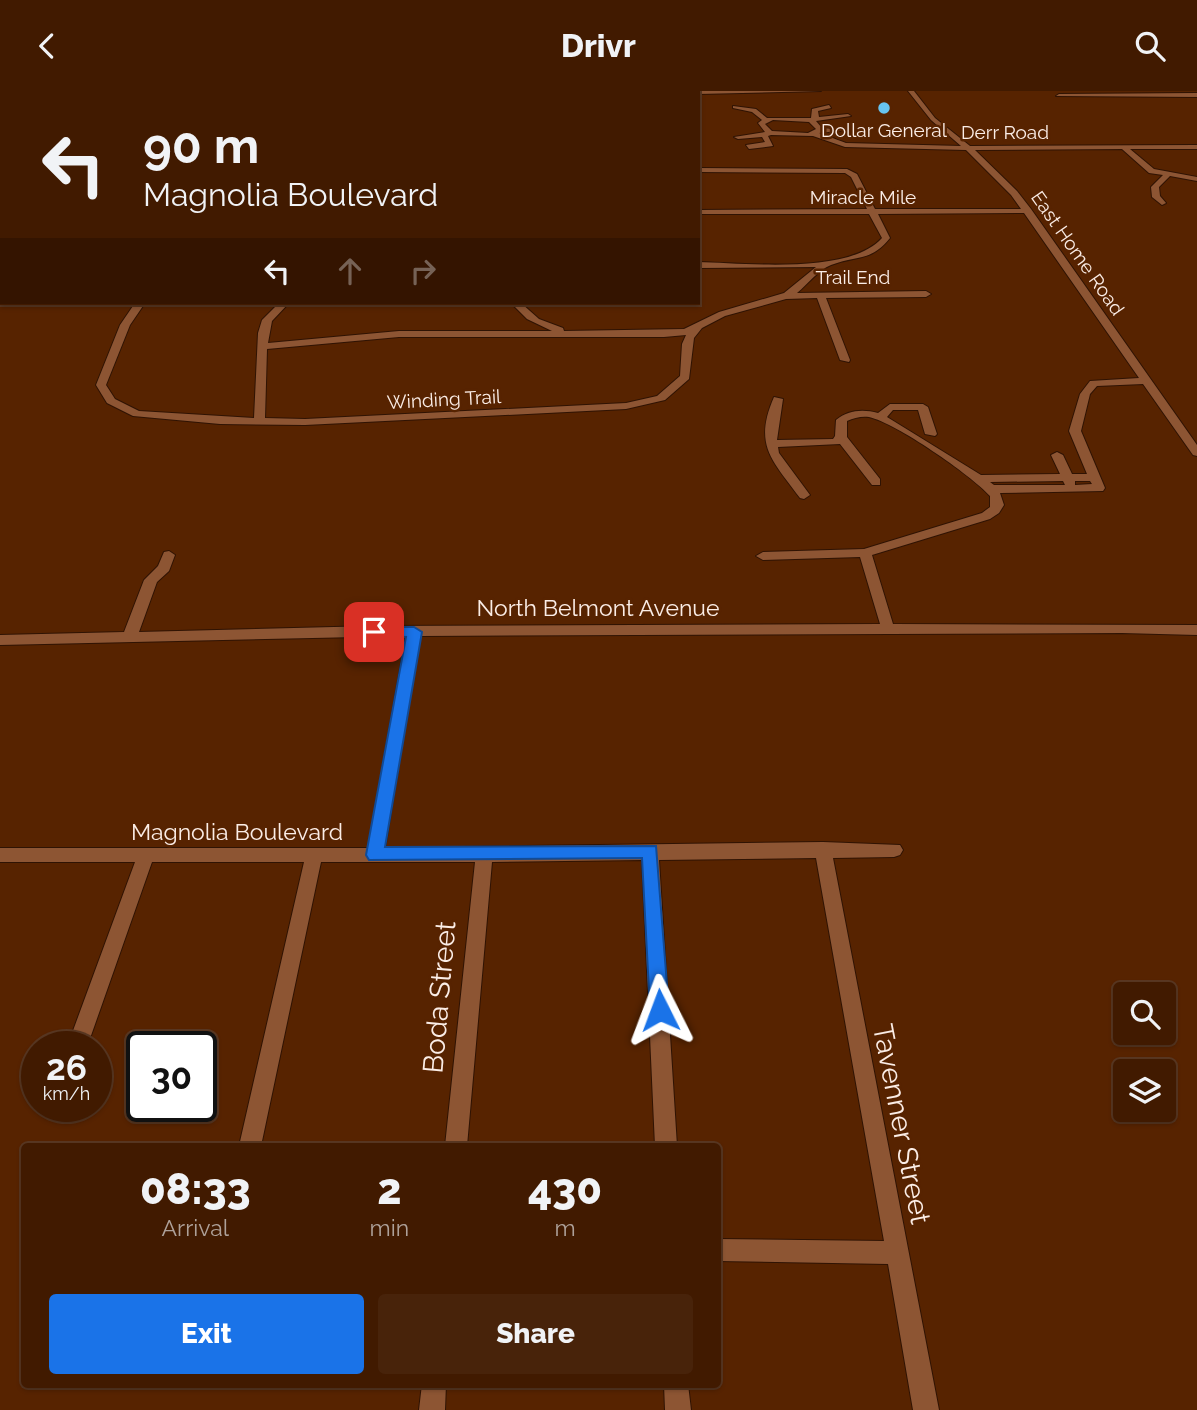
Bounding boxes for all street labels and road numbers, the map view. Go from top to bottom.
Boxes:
street label: Derr Road [961,121,1049,143]
street label: Miracle Mile [810,186,916,208]
street label: East Home Road [1027,187,1129,319]
street label: Trail End [816,266,890,288]
street label: Winding Trail [386,385,502,413]
street label: North Belmont Avenue [476,594,720,621]
street label: Magnolia Boulevard [131,818,343,845]
street label: Boda Street [416,919,463,1075]
street label: Tavenner Street [866,1021,937,1227]

